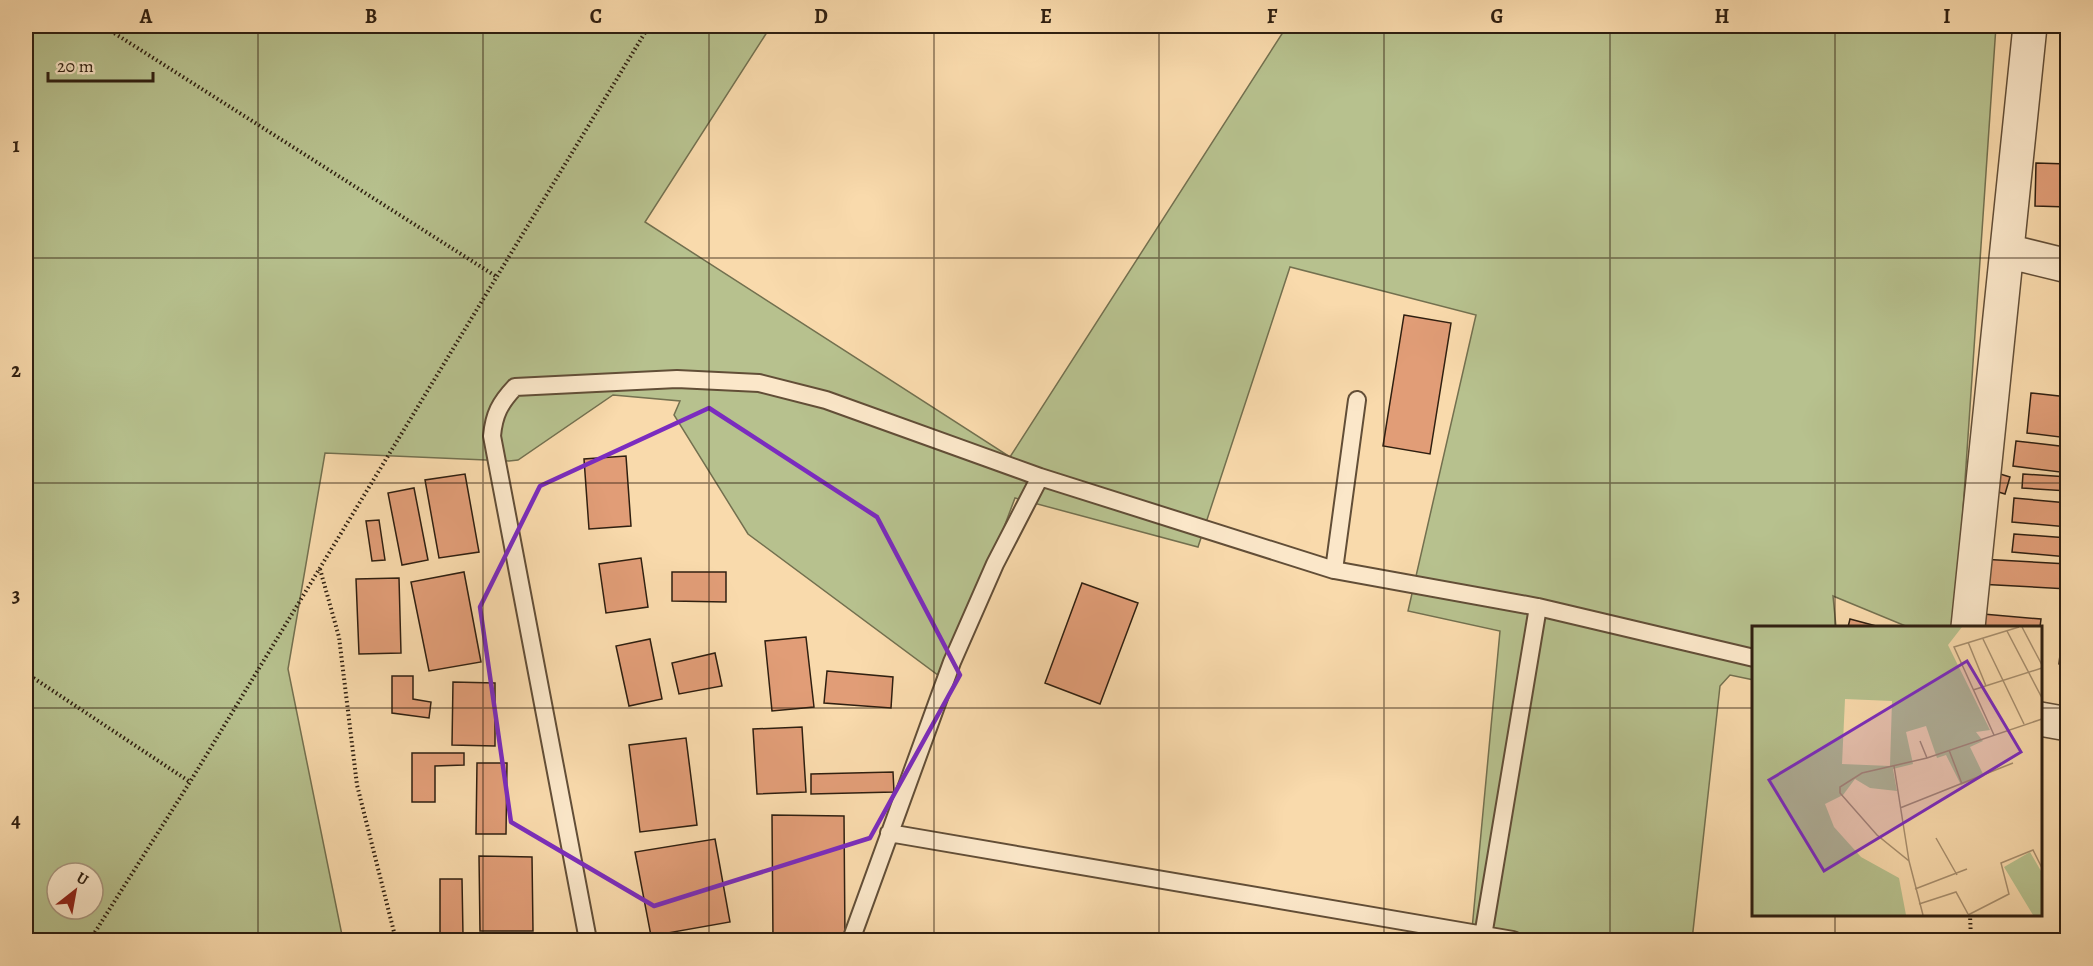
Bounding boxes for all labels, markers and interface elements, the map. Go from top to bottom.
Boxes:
text: A [139,3,153,30]
text: B [365,3,377,30]
text: C [590,3,602,30]
text: D [814,3,828,30]
text: E [1040,3,1052,30]
text: F [1267,3,1278,30]
text: G [1490,3,1504,30]
text: H [1715,3,1730,30]
text: I [1943,3,1951,30]
scale bar [48,45,153,83]
text: 20 m [57,54,94,78]
text: 1 [12,132,20,159]
text: 2 [11,357,21,384]
text: 3 [12,582,20,609]
inset map [1752,626,2042,915]
text: 4 [11,807,21,834]
north arrow [45,861,105,921]
text: U [72,867,93,891]

